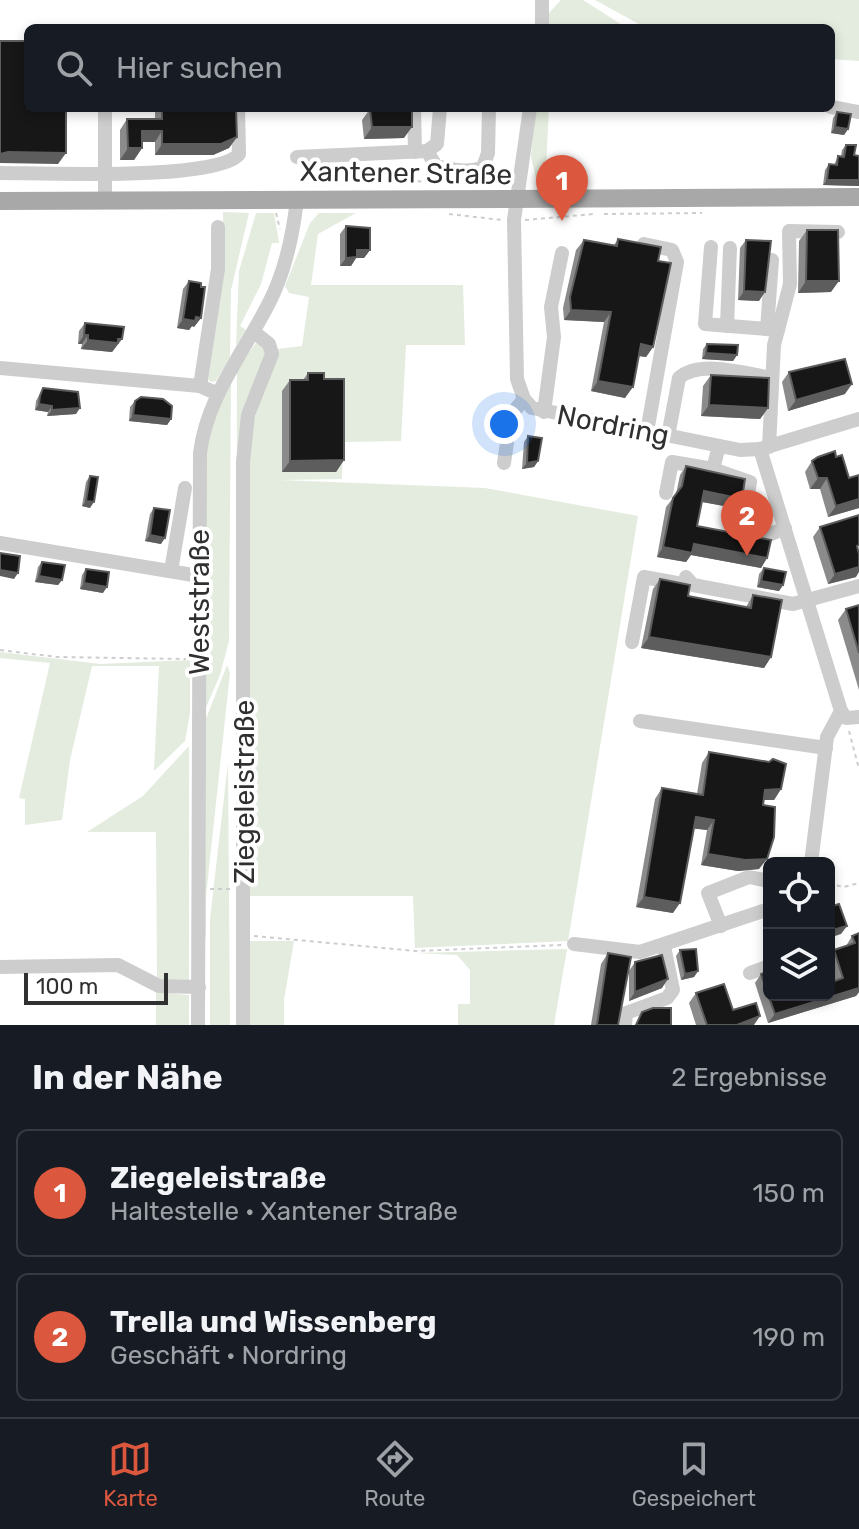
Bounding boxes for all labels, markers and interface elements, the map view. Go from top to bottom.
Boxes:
search box [24,24,835,112]
icon: search [52,46,96,90]
text: Hier suchen [116,50,283,86]
street label: Xantener Straße [300,155,512,191]
pin: 1 [536,155,588,221]
street label: Nordring [554,398,672,452]
your location [484,404,524,444]
pin: 2 [721,490,773,556]
street label: Weststraße [183,529,216,675]
street label: Ziegeleistraße [228,700,261,884]
map controls [763,857,835,1001]
button: locate [763,857,835,929]
button: layers [763,929,835,1001]
scale bar [24,969,168,1005]
text: 100 m [36,973,98,1000]
text: In der Nähe [32,1057,223,1098]
text: 2 Ergebnisse [671,1062,827,1093]
text: Ziegeleistraße [110,1160,326,1196]
text: 1 [54,1178,66,1209]
text: 150 m [752,1178,825,1209]
text: Haltestelle · Xantener Straße [110,1196,458,1227]
text: Trella und Wissenberg [110,1304,437,1340]
text: 2 [52,1322,68,1353]
text: 190 m [752,1322,825,1353]
text: Geschäft · Nordring [110,1340,347,1371]
tab: Karte [103,1437,158,1512]
tab: Route [364,1437,425,1512]
tab: Gespeichert [632,1437,756,1512]

